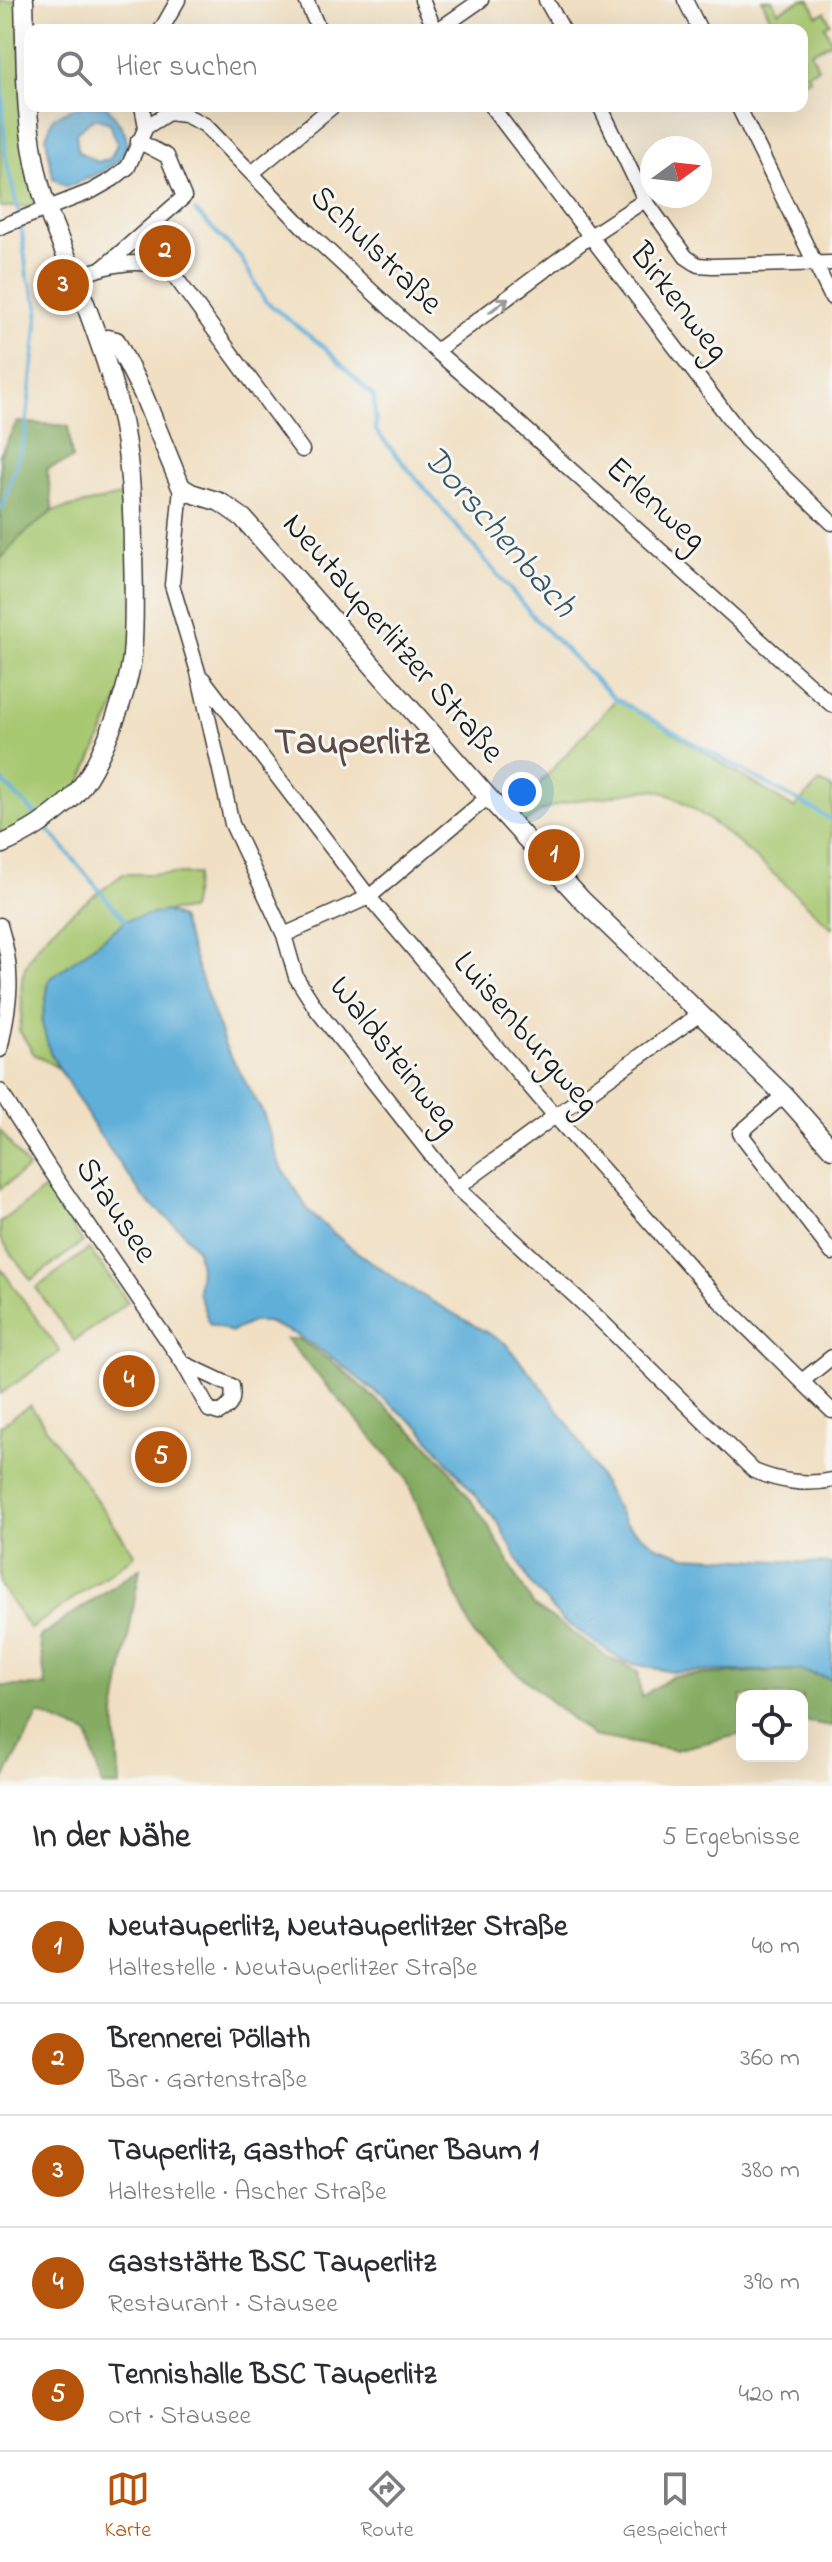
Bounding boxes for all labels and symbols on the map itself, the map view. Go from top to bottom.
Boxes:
north arrow [640,136,712,208]
street label: Schulstraße [297,174,454,328]
pin: 2 [139,221,191,281]
street label: Birkenweg [615,232,741,373]
pin: 3 [37,255,89,315]
one-way arrow [487,296,509,313]
water label: Dorschenbach [408,435,588,631]
street label: Erlenweg [593,446,717,564]
street label: Neutauperlitzer Straße [269,503,516,776]
district label: Tauperlitz [274,716,431,772]
your location [502,772,542,812]
pin: 1 [528,825,580,885]
street label: Luisenburgweg [439,941,611,1127]
street label: Waldsteinweg [315,966,471,1146]
street label: Stausee [61,1148,169,1275]
pin: 4 [103,1351,155,1411]
pin: 5 [135,1427,187,1487]

